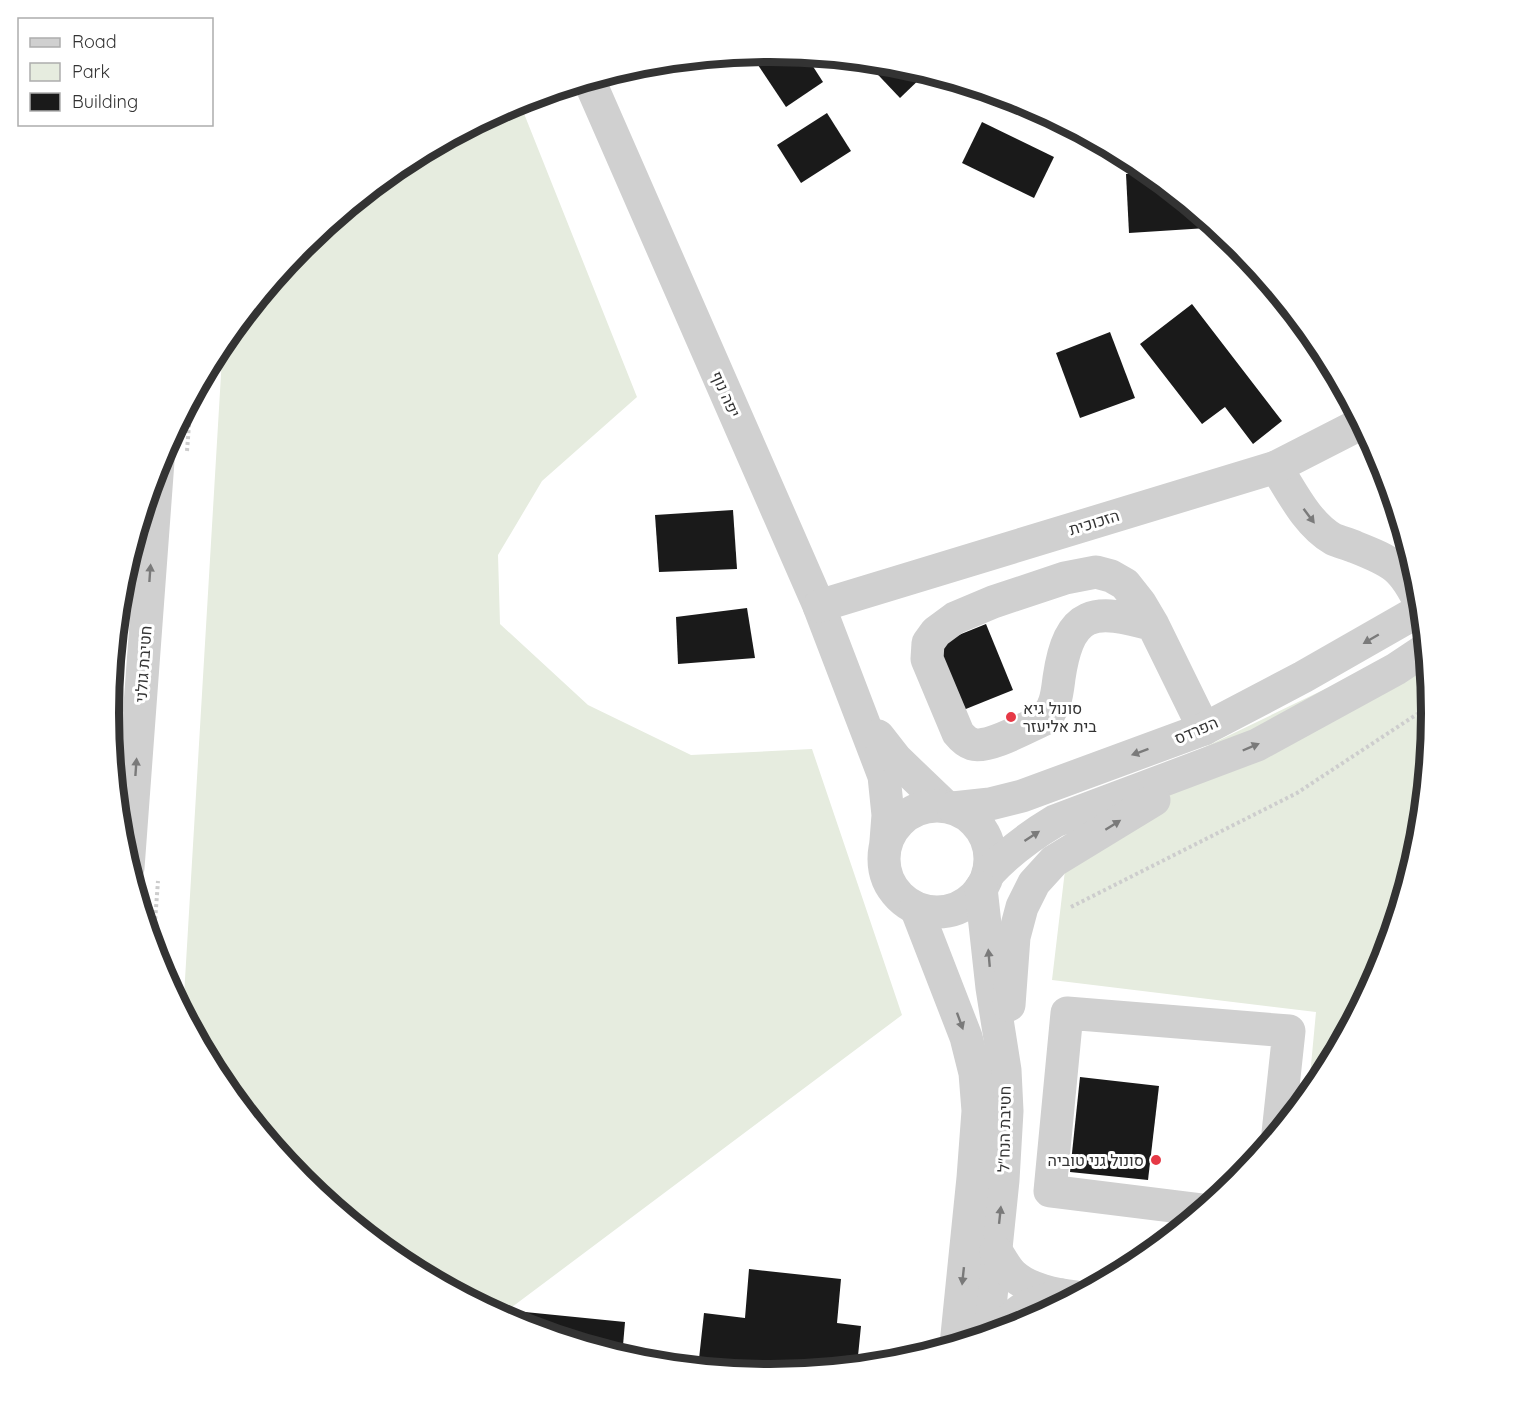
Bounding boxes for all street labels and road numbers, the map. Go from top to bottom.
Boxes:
street label: יפה נוף [707,368,745,420]
street label: הזכוכית [1066,505,1122,539]
street label: חטיבת גולני [130,625,156,703]
street label: הפרדס [1171,712,1221,748]
street label: חטיבת הנח"ל [993,1086,1015,1172]

